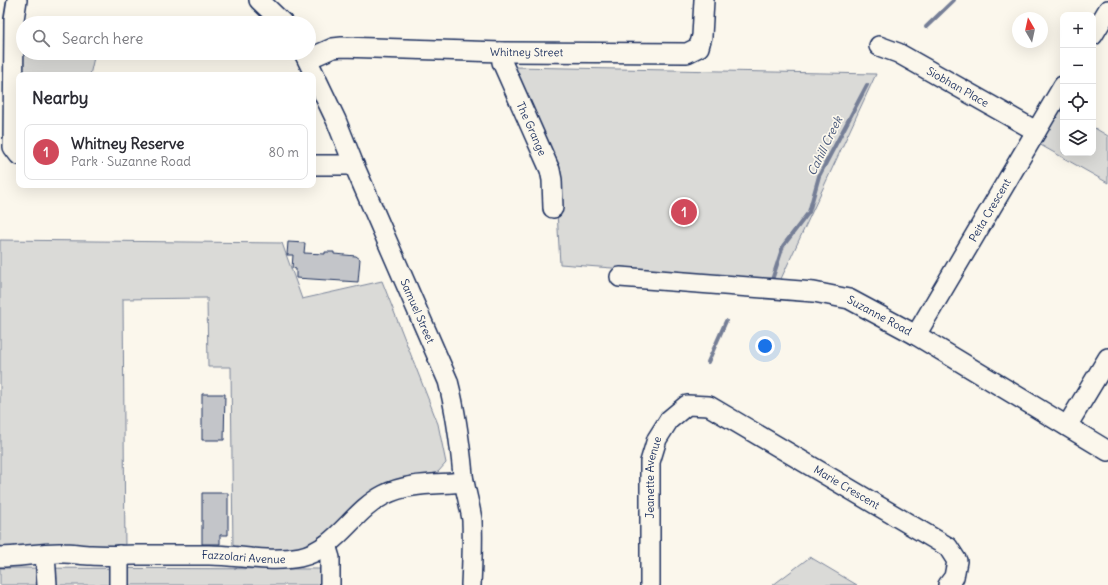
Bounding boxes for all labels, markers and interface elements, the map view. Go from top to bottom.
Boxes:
north arrow [1012,12,1048,48]
map controls [1060,12,1096,156]
button: + [1060,12,1096,48]
search box [16,16,316,60]
icon: search [30,27,52,49]
text: Search here [62,29,143,48]
street label: Whitney Street [490,45,563,59]
button: − [1060,48,1096,84]
street label: Siobhan Place [924,64,991,110]
button: locate [1060,84,1096,120]
text: Nearby [32,87,88,109]
street label: The Grange [514,99,550,158]
water label: Cahill Creek [804,113,846,178]
button: layers [1060,120,1096,156]
text: Whitney Reserve [71,134,184,153]
text: 1 [43,144,49,161]
text: 80 m [268,144,299,161]
text: Park · Suzanne Road [71,153,191,170]
street label: Peita Crescent [966,176,1014,244]
pin: 1 [671,197,697,227]
street label: Samuel Street [397,277,438,346]
street label: Suzanne Road [845,292,915,339]
your location [755,336,775,356]
street label: Jeanette Avenue [643,435,664,518]
street label: Marie Crescent [811,462,883,512]
street label: Fazzolari Avenue [202,548,286,566]

